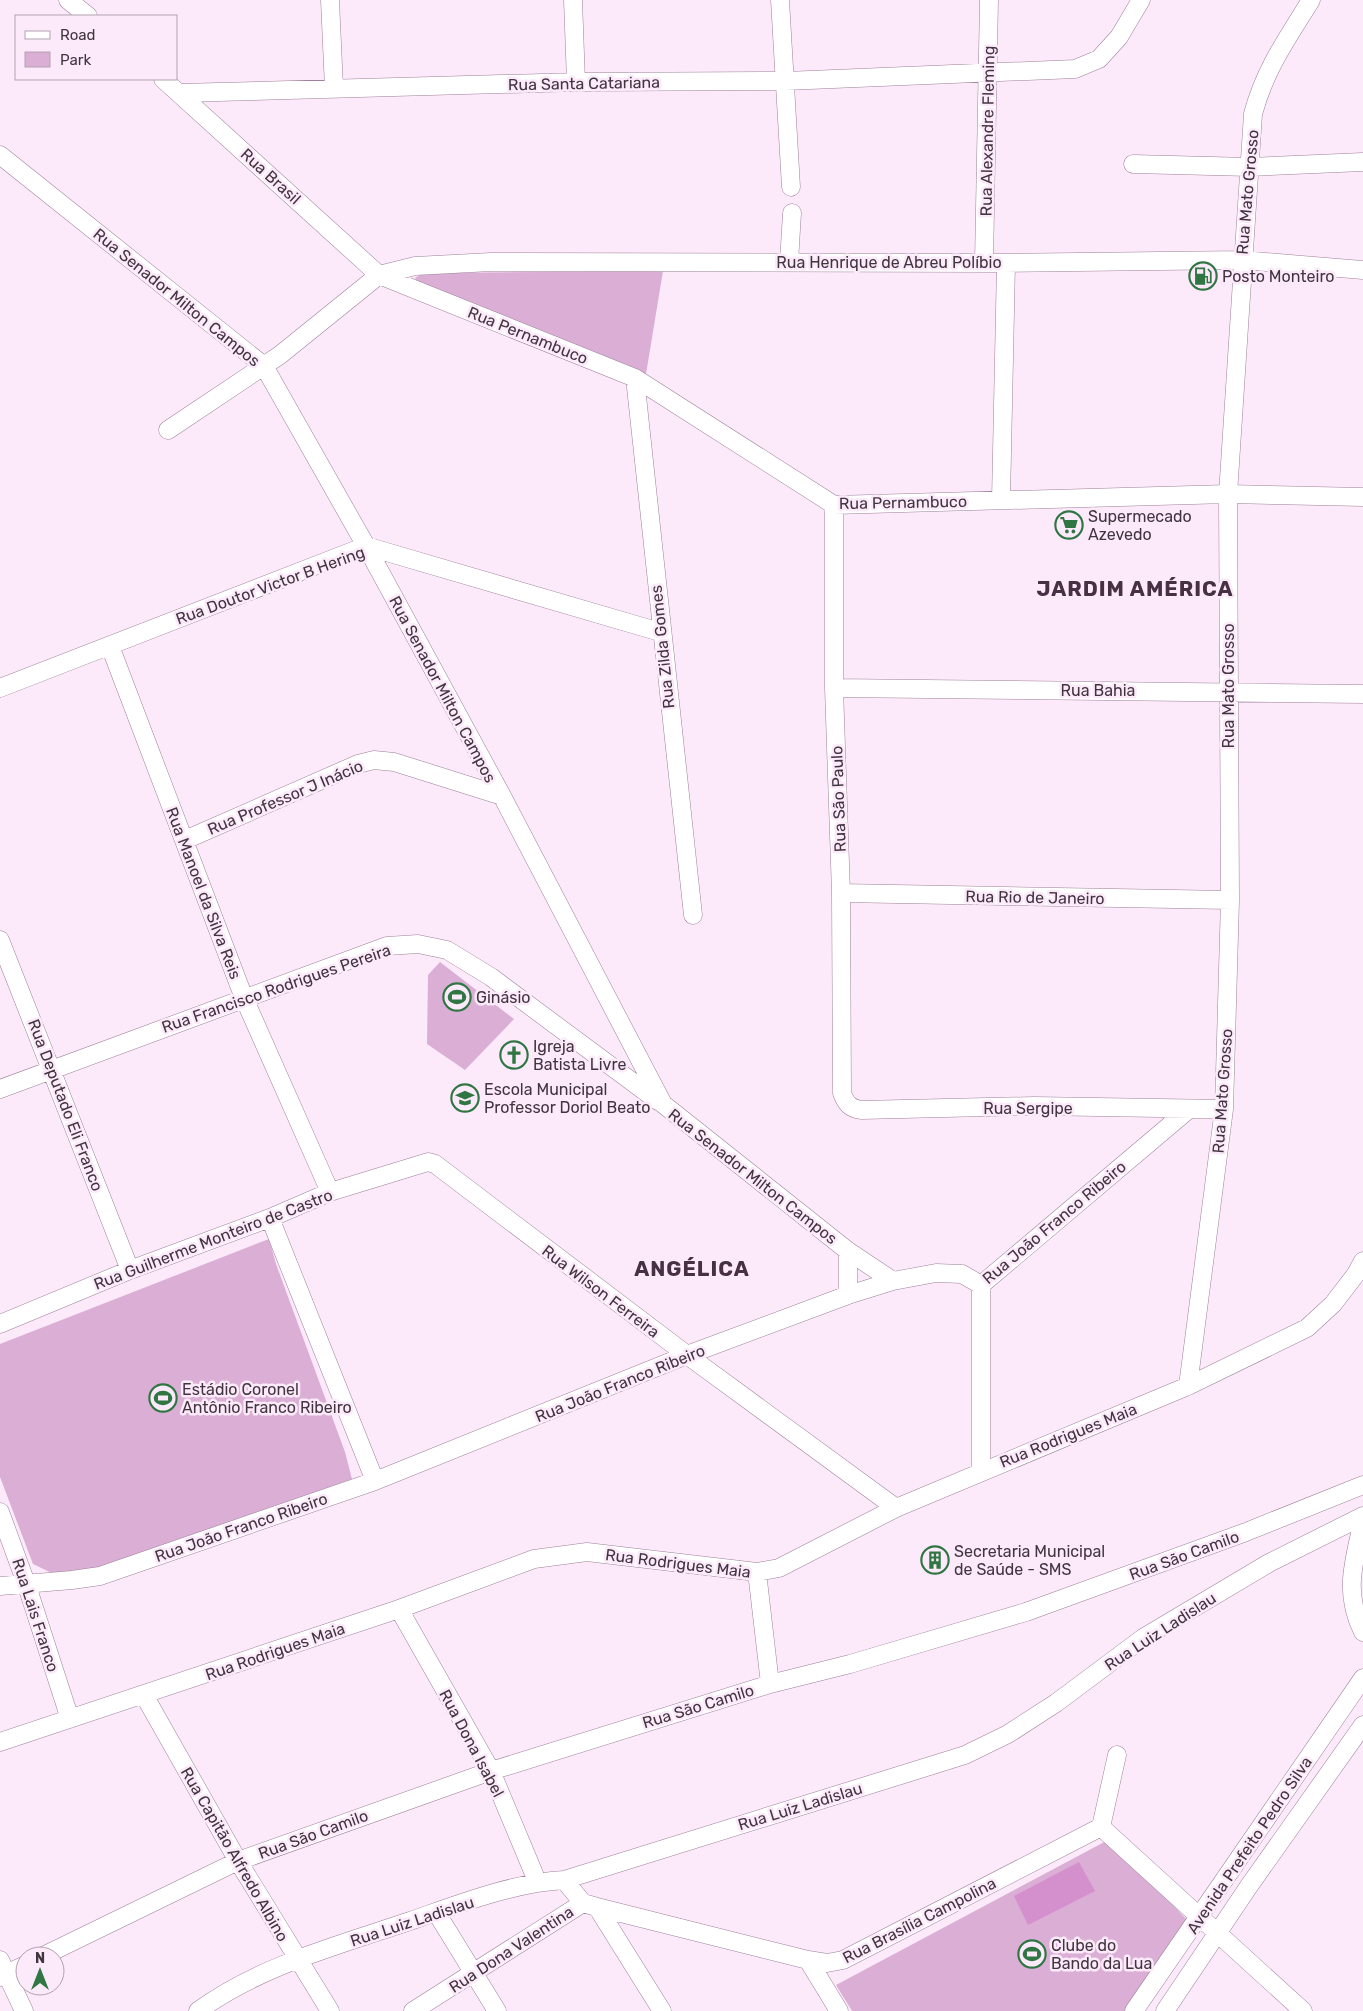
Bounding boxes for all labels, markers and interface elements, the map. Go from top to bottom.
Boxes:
legend [15,15,178,80]
text: Road [60,26,96,44]
street label: Rua Alexandre Fleming [977,45,998,217]
text: Park [60,51,91,69]
street label: Rua Santa Catariana [508,73,660,94]
street label: Rua Mato Grosso [1233,129,1262,255]
street label: Rua Brasil [237,144,305,208]
street label: Rua Senador Milton Campos [90,224,264,370]
street label: Rua Henrique de Abreu Políbio [776,253,1002,272]
fuel station icon: Posto Monteiro [1188,261,1218,291]
place label: Posto Monteiro [1222,267,1335,286]
street label: Rua Pernambuco [465,303,591,368]
street label: Rua Pernambuco [839,492,967,513]
place label: Supermecado Azevedo [1088,507,1192,544]
supermarket icon: Supermecado Azevedo [1054,510,1084,540]
street label: Rua Doutor Victor B Hering [173,542,367,629]
district label: JARDIM AMÉRICA [1036,576,1234,601]
street label: Rua Zilda Gomes [647,584,678,710]
street label: Rua Senador Milton Campos [385,593,500,786]
street label: Rua Mato Grosso [1219,623,1238,749]
street label: Rua Bahia [1061,681,1135,700]
street label: Rua São Paulo [827,745,850,852]
street label: Rua Professor J Inácio [205,756,366,839]
street label: Rua Manoel da Silva Reis [162,804,245,982]
street label: Rua Rio de Janeiro [965,887,1105,908]
street label: Rua Francisco Rodrigues Pereira [159,940,393,1037]
sports icon: Ginásio [442,982,472,1012]
place label: Ginásio [476,988,531,1007]
street label: Rua Deputado Eli Franco [24,1016,107,1194]
street label: Rua Mato Grosso [1209,1028,1236,1154]
place label: Igreja Batista Livre [533,1037,626,1074]
church icon: Igreja Batista Livre [499,1040,529,1070]
place label: Escola Municipal Professor Doriol Beato [484,1080,650,1117]
school or university icon: Escola Municipal Professor Doriol Beato [450,1083,480,1113]
street label: Rua Sergipe [983,1099,1073,1118]
street label: Rua Senador Milton Campos [665,1105,841,1248]
street label: Rua João Franco Ribeiro [979,1157,1130,1288]
street label: Rua Guilherme Monteiro de Castro [91,1185,335,1294]
street label: Rua Wilson Ferreira [538,1241,663,1342]
district label: ANGÉLICA [634,1256,750,1281]
street label: Rua João Franco Ribeiro [532,1341,708,1426]
place label: Estádio Coronel Antônio Franco Ribeiro [182,1380,352,1417]
sports icon: Estádio Coronel Antônio Franco Ribeiro [148,1383,178,1413]
street label: Rua Rodrigues Maia [997,1399,1140,1472]
street label: Rua João Franco Ribeiro [152,1489,330,1566]
street label: Rua São Camilo [1127,1527,1242,1584]
place label: Secretaria Municipal de Saúde - SMS [954,1542,1105,1579]
street label: Rua Rodrigues Maia [604,1545,752,1582]
building icon: Secretaria Municipal de Saúde - SMS [920,1545,950,1575]
street label: Rua Lais Franco [8,1556,63,1674]
street label: Rua Luiz Ladislau [1101,1588,1220,1674]
street label: Rua Rodrigues Maia [203,1619,347,1684]
street label: Rua São Camilo [640,1681,756,1732]
street label: Rua Dona Isabel [435,1686,508,1800]
street label: Avenida Prefeito Pedro Silva [1183,1753,1316,1937]
street label: Rua Capitão Alfredo Albino [177,1764,292,1945]
street label: Rua Luiz Ladislau [736,1779,865,1834]
street label: Rua São Camilo [256,1806,371,1863]
street label: Rua Brasília Campolina [839,1873,999,1967]
street label: Rua Luiz Ladislau [348,1893,476,1950]
street label: Rua Dona Valentina [445,1902,577,1997]
place label: Clube do Bando da Lua [1051,1936,1152,1973]
sports icon: Clube do Bando da Lua [1017,1939,1047,1969]
north arrow [15,1946,65,1996]
text: N [35,1950,45,1967]

